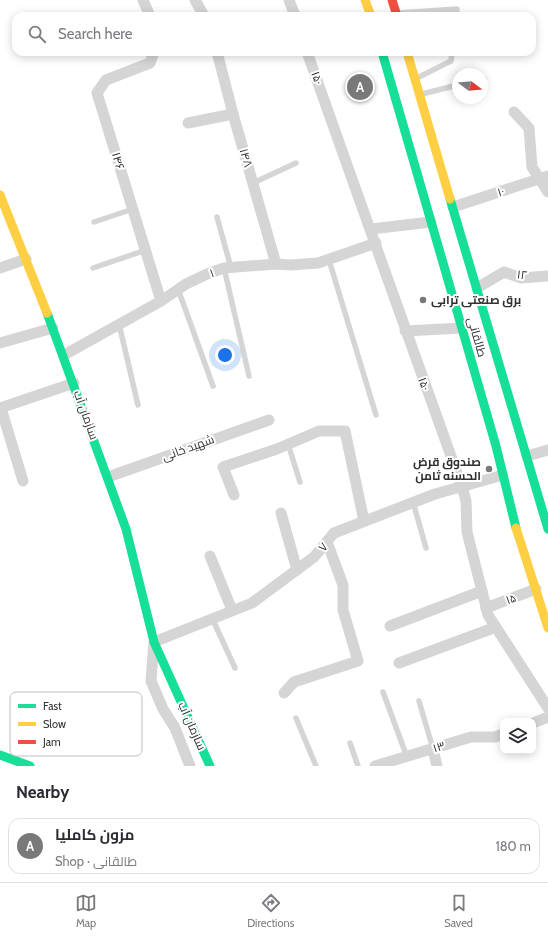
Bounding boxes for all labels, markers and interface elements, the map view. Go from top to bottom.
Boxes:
search box [12,12,536,56]
icon: search [26,23,48,45]
text: Search here [58,25,133,43]
north arrow [452,68,488,104]
street label: ۱۵۰ [308,69,327,87]
pin: A [347,72,373,102]
street label: ۱۴۸ [237,147,256,170]
street label: ۱۴۶ [109,150,128,171]
street label: ۱۰ [495,183,506,200]
street label: ۱ [208,265,216,280]
street label: ۱۲ [516,266,528,283]
place label: برق صنعتی ترابی [431,292,521,308]
marker: برق صنعتی ترابی [418,295,428,305]
street label: طالقانی [465,315,490,359]
your location [215,345,235,365]
street label: ۱۵۰ [415,375,434,393]
street label: سازمان آب [71,388,102,442]
street label: شهید خانی [160,431,216,464]
place label: صندوق قرض الحسنه ثامن [413,454,481,484]
marker: صندوق قرض الحسنه ثامن [484,464,494,474]
street label: ۷ [314,539,331,554]
street label: ۱۵ [503,590,518,607]
legend [10,692,142,756]
text: Fast [43,699,62,713]
street label: سازمان آب [175,699,210,752]
text: Slow [43,717,66,731]
map controls [500,718,536,754]
button: layers [500,718,536,754]
text: Jam [42,735,61,749]
street label: ۱۳ [431,738,447,755]
text: Nearby [16,782,69,802]
text: مزون کاملیا [55,826,134,844]
text: A [26,838,34,854]
text: 180 m [495,838,531,854]
text: Shop · طالقانی [55,853,137,869]
tab: Map [75,892,97,930]
tab: Directions [247,892,294,930]
tab: Saved [444,892,473,930]

